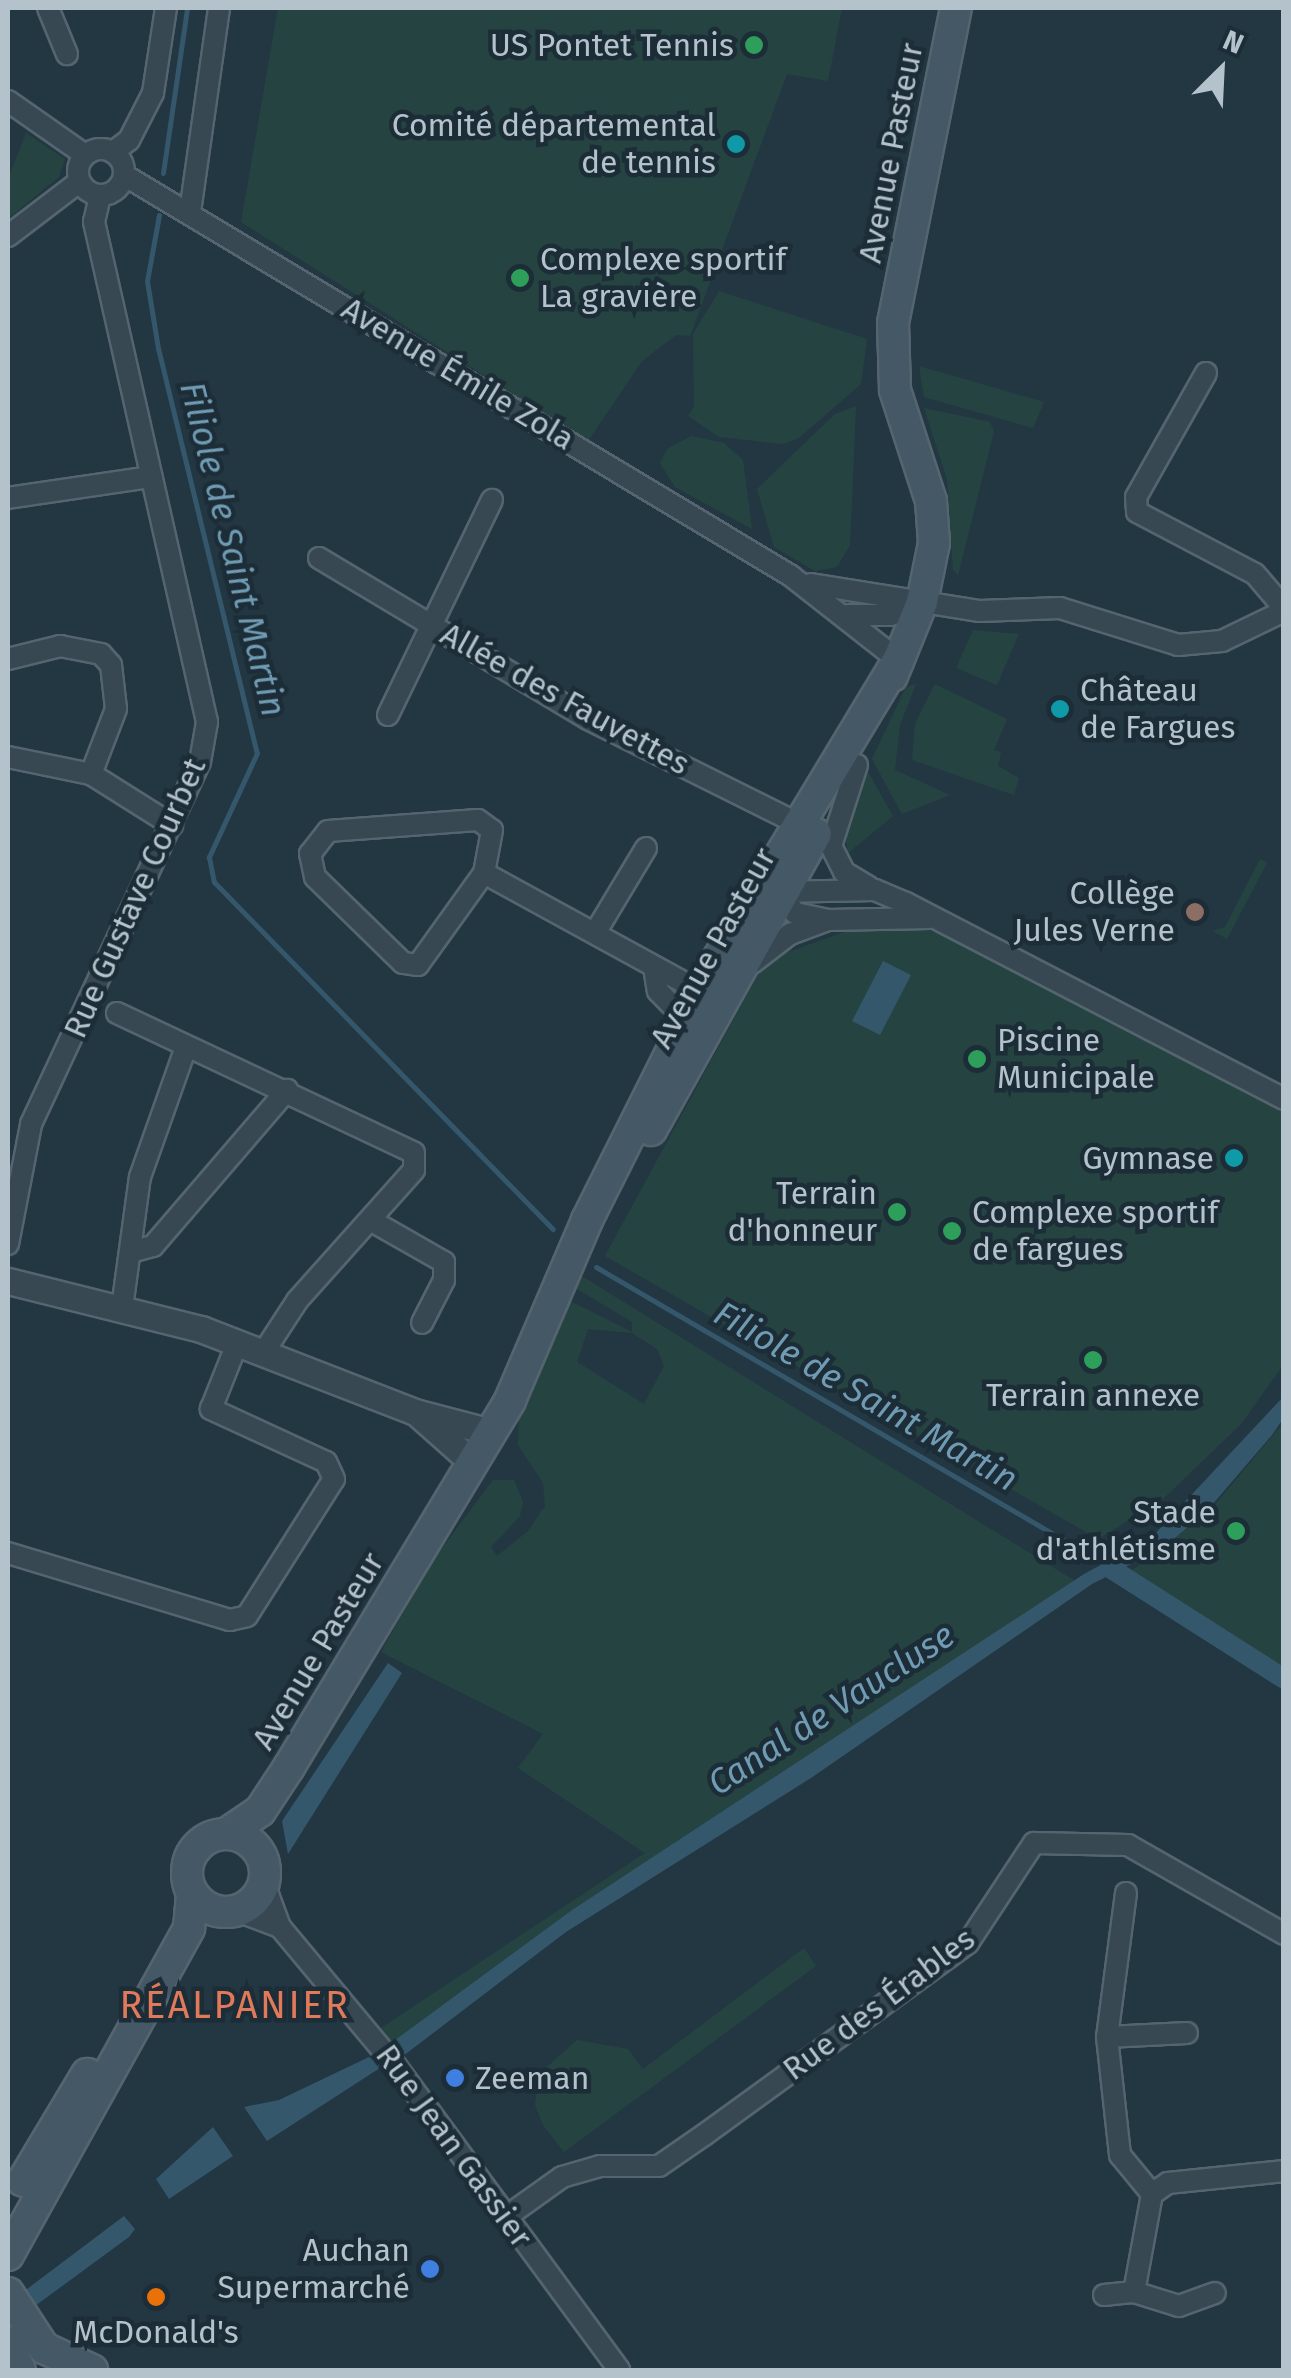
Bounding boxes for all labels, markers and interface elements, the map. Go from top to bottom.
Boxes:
north arrow [1171,20,1271,120]
text: N [1218,23,1249,61]
place label: US Pontet Tennis [490,26,734,64]
marker: US Pontet Tennis [743,34,765,56]
street label: Avenue Pasteur [851,40,931,266]
place label: Comité départemental de tennis [392,107,716,182]
marker: Comité départemental de tennis [725,133,747,155]
place label: Complexe sportif La gravière [540,241,786,316]
marker: Complexe sportif La gravière [509,267,531,289]
street label: Avenue Émile Zola [335,289,581,459]
water label: Filiole de Saint Martin [171,377,295,721]
street label: Allée des Fauvettes [434,615,696,783]
place label: Château de Fargues [1080,672,1235,747]
marker: Château de Fargues [1049,698,1071,720]
street label: Rue Gustave Courbet [56,752,214,1044]
street label: Avenue Pasteur [642,841,784,1055]
place label: Collège Jules Verne [1014,875,1175,950]
marker: Collège Jules Verne [1184,901,1206,923]
place label: Piscine Municipale [997,1022,1155,1097]
marker: Piscine Municipale [966,1048,988,1070]
place label: Gymnase [1082,1139,1214,1177]
marker: Gymnase [1223,1147,1245,1169]
place label: Terrain d'honneur [727,1175,877,1250]
place label: Complexe sportif de fargues [972,1194,1218,1269]
marker: Terrain d'honneur [886,1201,908,1223]
marker: Complexe sportif de fargues [941,1220,963,1242]
water label: Filiole de Saint Martin [707,1292,1025,1500]
marker: Terrain annexe [1082,1349,1104,1371]
place label: Terrain annexe [986,1376,1200,1414]
place label: Stade d'athlétisme [1036,1494,1216,1569]
marker: Stade d'athlétisme [1225,1520,1247,1542]
street label: Avenue Pasteur [244,1546,392,1756]
water label: Canal de Vaucluse [700,1614,962,1804]
street label: Rue des Érables [776,1919,982,2089]
district label: RÉALPANIER [119,1983,351,2029]
street label: Rue Jean Gassier [368,2037,540,2255]
place label: Zeeman [475,2059,589,2097]
marker: Zeeman [444,2067,466,2089]
place label: Auchan Supermarché [217,2232,410,2307]
marker: Auchan Supermarché [419,2258,441,2280]
marker: McDonald's [145,2286,167,2308]
place label: McDonald's [73,2313,239,2351]

